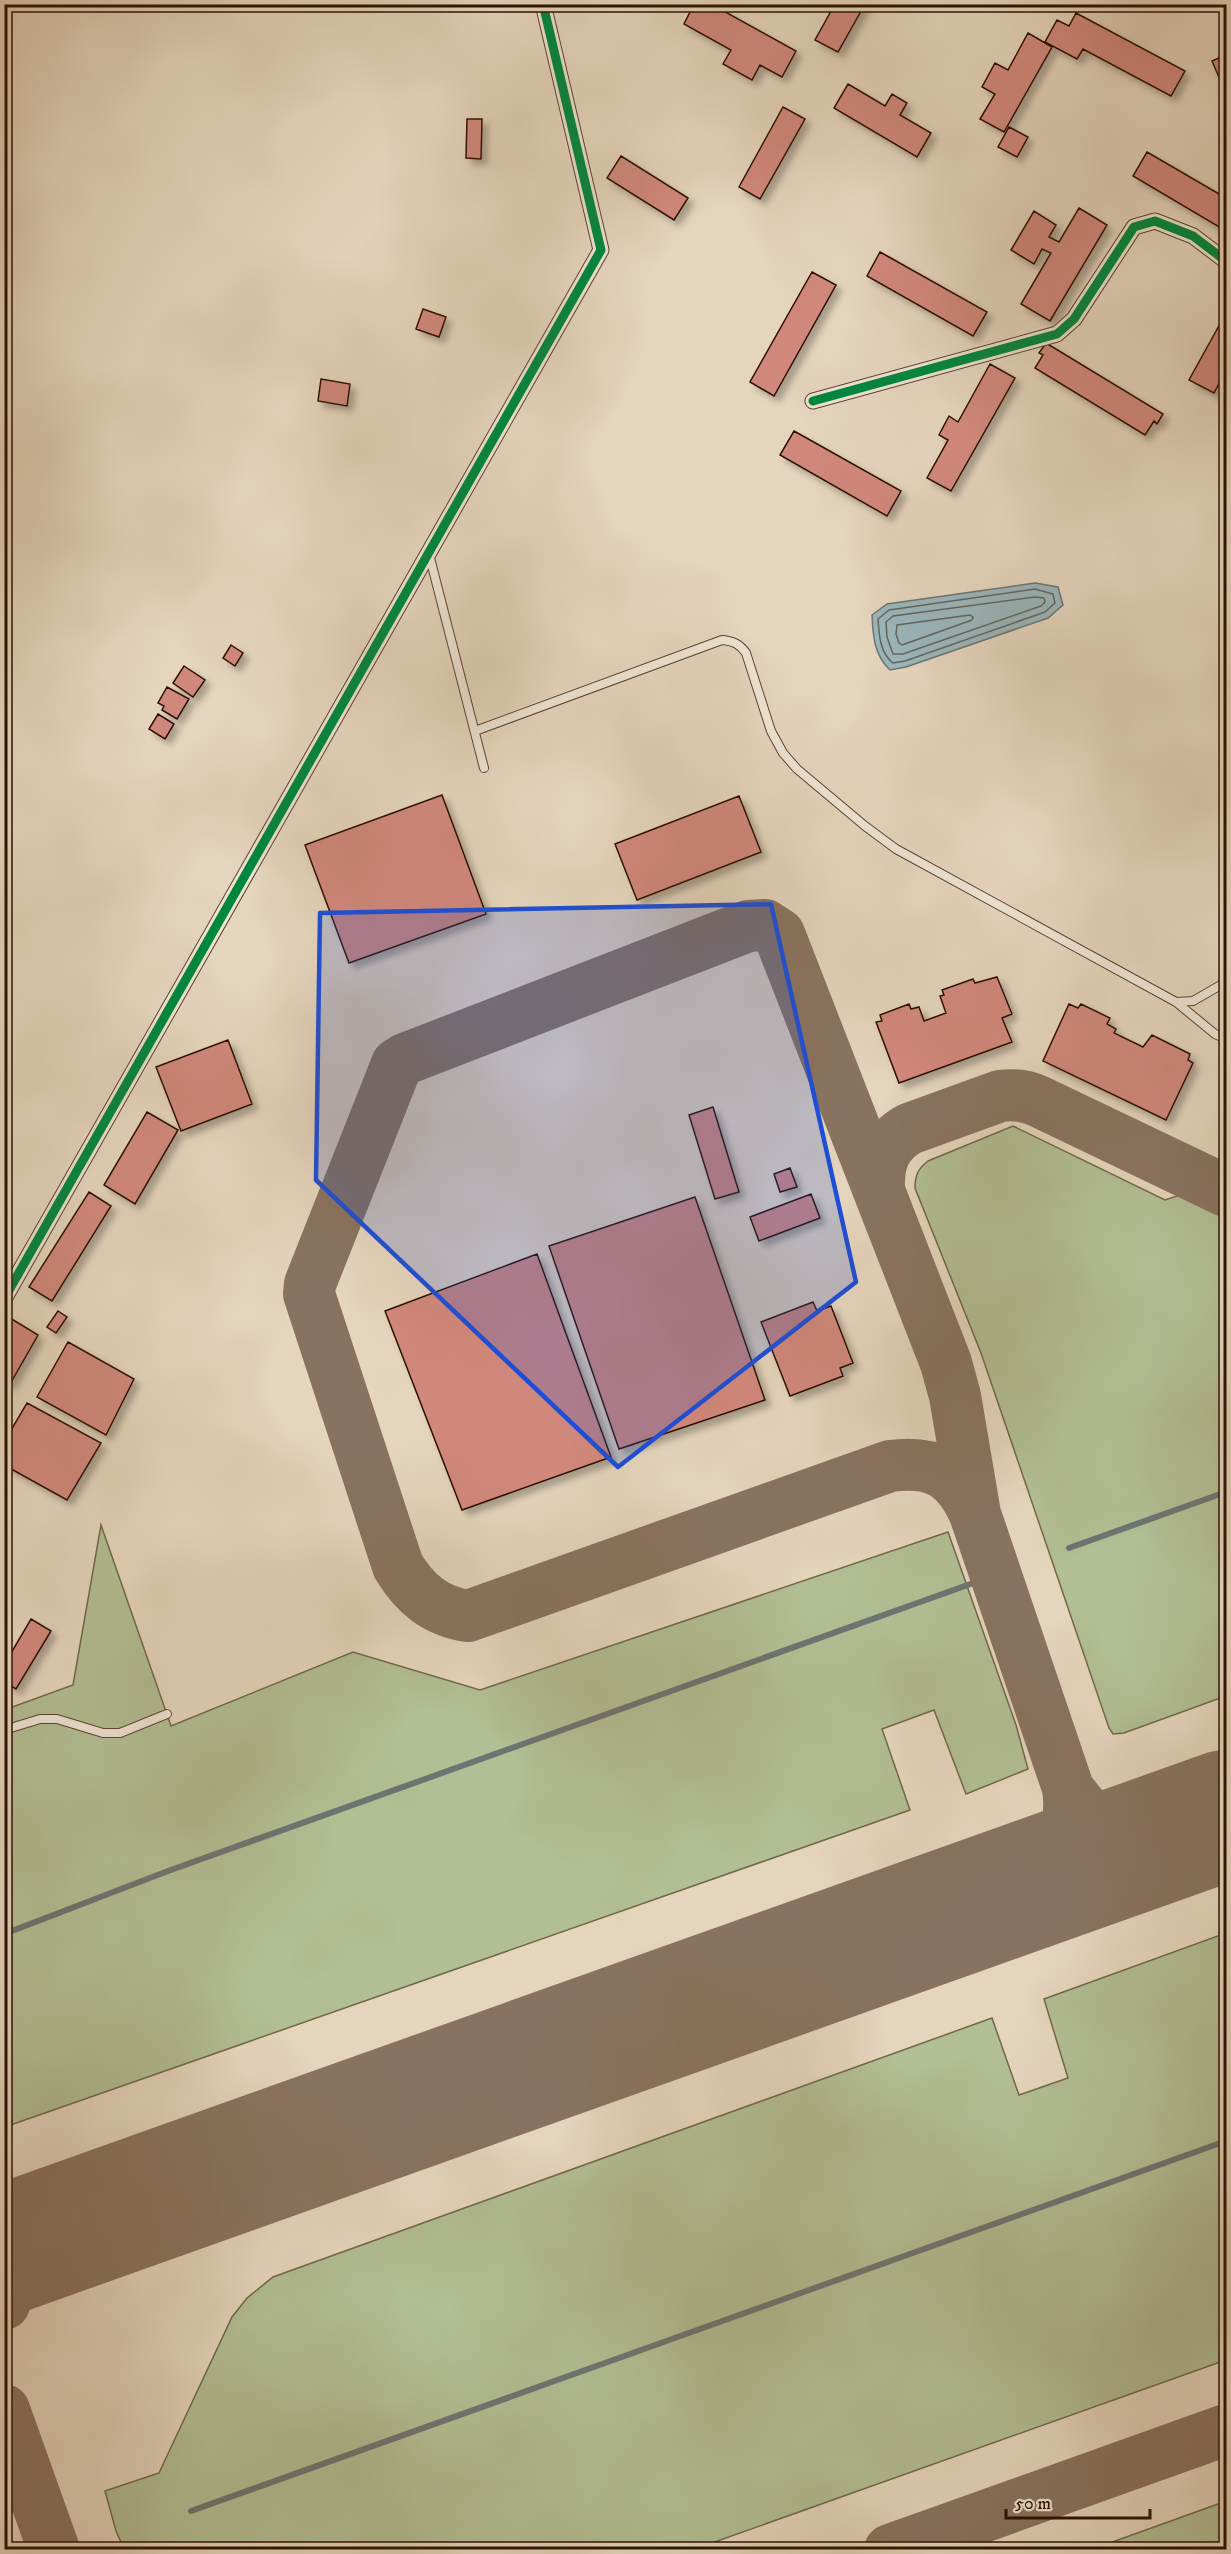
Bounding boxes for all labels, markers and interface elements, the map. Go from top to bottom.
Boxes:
scale bar [1006,2482,1150,2520]
text: 50 m [1015,2493,1051,2515]

